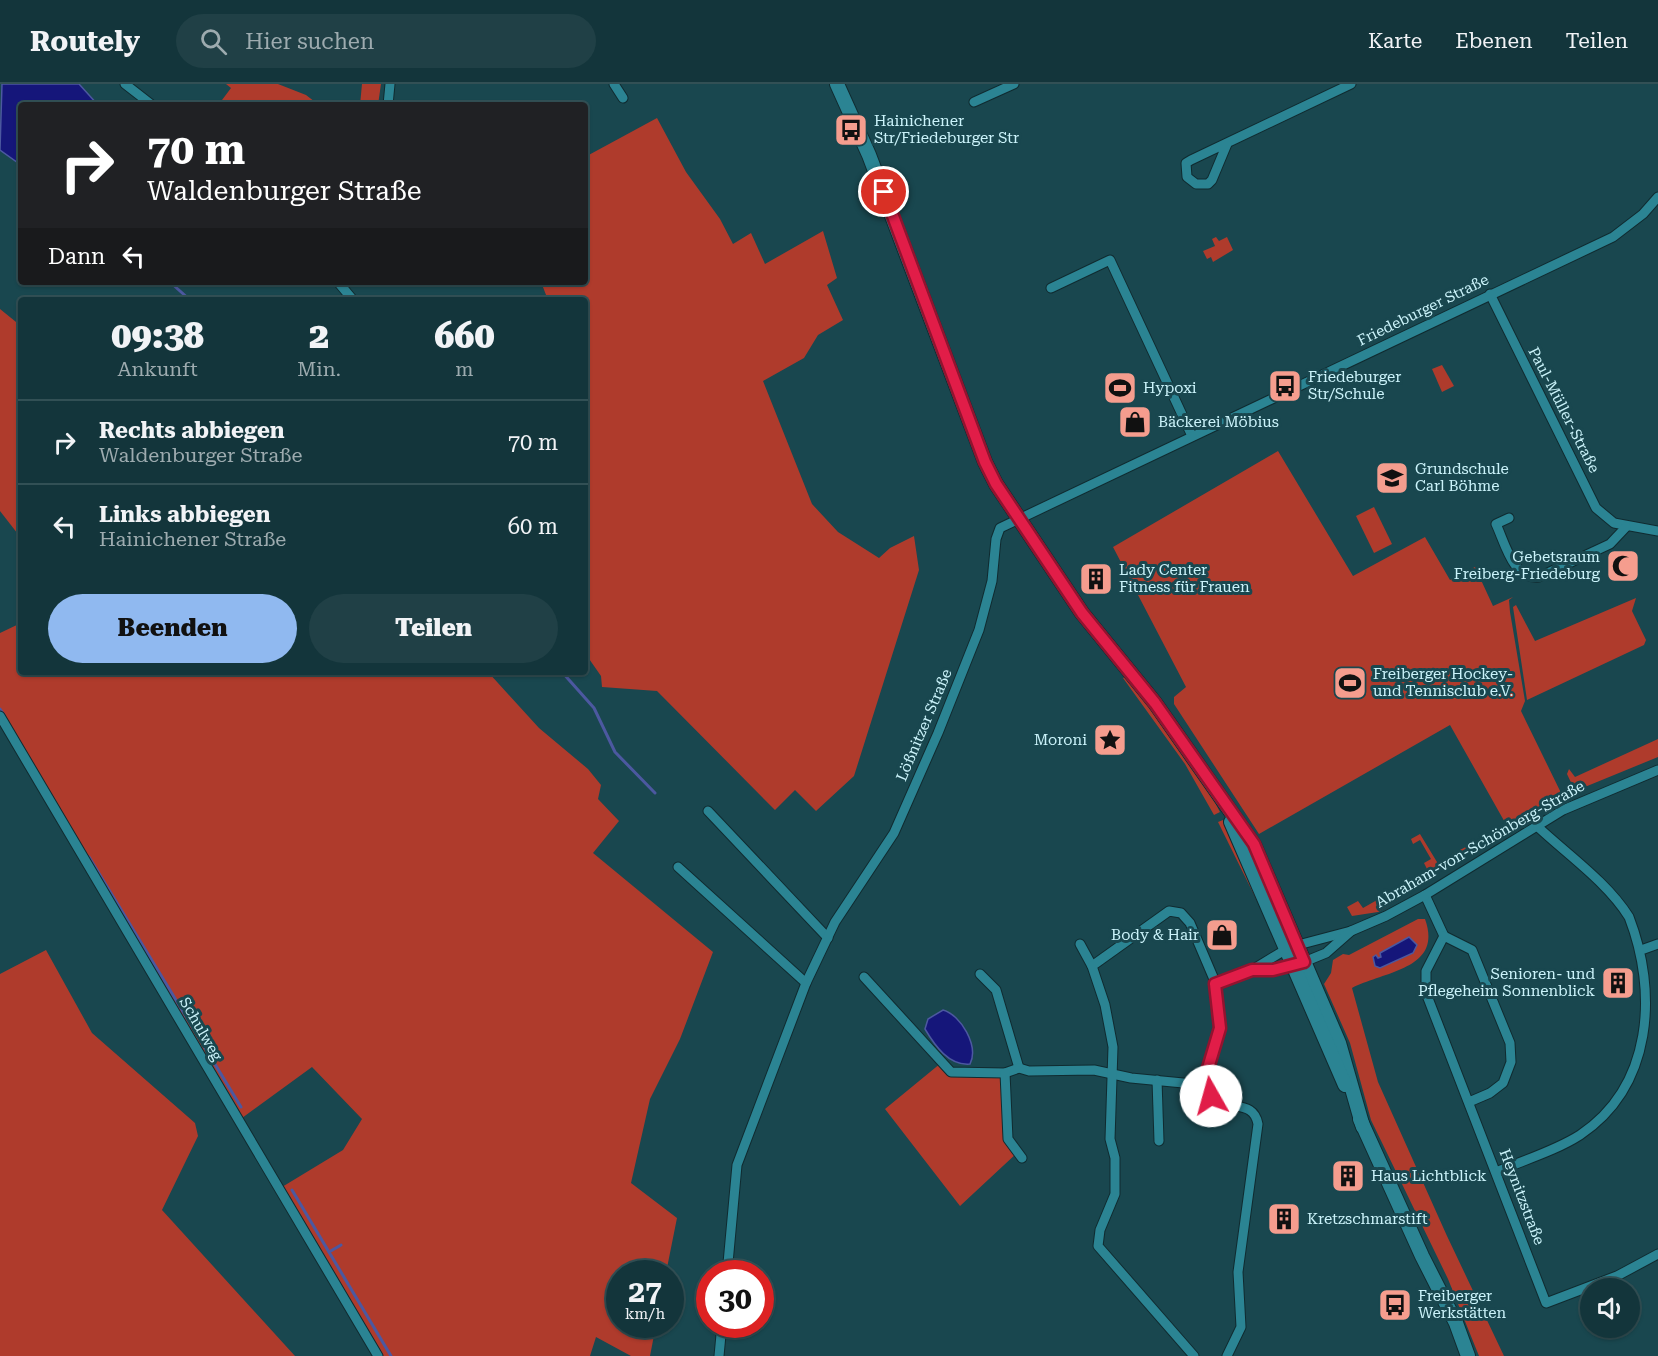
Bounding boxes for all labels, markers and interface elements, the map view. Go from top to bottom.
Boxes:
search box [176,14,596,68]
text: Routely [30,25,140,58]
icon: search [197,25,230,58]
text: Hier suchen [245,29,374,54]
text: Karte [1368,29,1422,53]
text: Ebenen [1455,29,1533,53]
text: Teilen [1566,29,1628,53]
bus stop icon: Hainichener Str/Friedeburger Str [833,112,869,148]
place label: Hainichener Str/Friedeburger Str [874,112,1019,147]
text: 70 m [147,125,245,174]
icon: right [48,126,126,204]
pin [858,166,909,217]
text: Waldenburger Straße [147,175,422,207]
icon: arrive [867,175,900,208]
icon: left [117,240,150,273]
text: Dann [48,244,105,269]
street label: Friedeburger Straße [1354,270,1492,350]
text: 09:38 [111,315,204,357]
text: 2 [309,315,329,357]
text: 660 [434,315,495,357]
street label: Paul-Müller-Straße [1525,344,1603,476]
text: Ankunft [118,357,198,381]
text: Min. [297,357,341,381]
text: m [455,357,474,381]
bus stop icon: Friedeburger Str/Schule [1267,368,1303,404]
place label: Friedeburger Str/Schule [1308,368,1401,403]
sports icon: Hypoxi [1102,370,1138,406]
place label: Hypoxi [1143,379,1197,397]
shop icon: Bäckerei Möbius [1117,404,1153,440]
place label: Bäckerei Möbius [1158,413,1279,431]
text: Rechts abbiegen [99,418,285,443]
icon: right [48,426,81,459]
text: 70 m [508,430,558,455]
text: Waldenburger Straße [99,443,302,467]
school or university icon: Grundschule Carl Böhme [1374,460,1410,496]
place label: Grundschule Carl Böhme [1415,460,1509,495]
text: Links abbiegen [99,502,270,527]
icon: left [48,510,81,543]
text: 60 m [508,514,558,539]
text: Hainichener Straße [99,527,286,551]
place label: Gebetsraum Freiberg-Friedeburg [1454,548,1600,583]
mosque icon: Gebetsraum Freiberg-Friedeburg [1605,548,1641,584]
building icon: Lady Center Fitness für Frauen [1078,561,1114,597]
place label: Lady Center Fitness für Frauen [1119,561,1250,596]
button: Beenden [48,594,297,663]
button: Teilen [309,594,558,663]
sports icon: Freiberger Hockey- und Tennisclub e.V. [1332,665,1368,701]
place label: Freiberger Hockey- und Tennisclub e.V. [1373,665,1513,700]
street label: Lößnitzer Straße [892,666,956,784]
place icon: Moroni [1092,722,1128,758]
place label: Moroni [1034,731,1087,749]
street label: Abraham-von-Schönberg-Straße [1372,777,1588,911]
shop icon: Body & Hair [1204,917,1240,953]
place label: Body & Hair [1111,926,1199,944]
place label: Senioren- und Pflegeheim Sonnenblick [1418,965,1595,1000]
building icon: Senioren- und Pflegeheim Sonnenblick [1600,965,1636,1001]
street label: Schulweg [176,994,227,1064]
position arrow [1179,1064,1243,1128]
street label: Heynitzstraße [1495,1147,1549,1247]
building icon: Haus Lichtblick [1330,1158,1366,1194]
place label: Haus Lichtblick [1371,1167,1487,1185]
building icon: Kretzschmarstift [1266,1201,1302,1237]
place label: Kretzschmarstift [1307,1210,1428,1228]
speed limit sign: 30 [696,1260,774,1338]
text: 27 [628,1274,662,1309]
map controls [1580,1278,1640,1338]
button: sound [1580,1278,1640,1338]
bus stop icon: Freiberger Werkstätten [1377,1287,1413,1323]
place label: Freiberger Werkstätten [1418,1287,1506,1322]
text: km/h [625,1305,665,1323]

